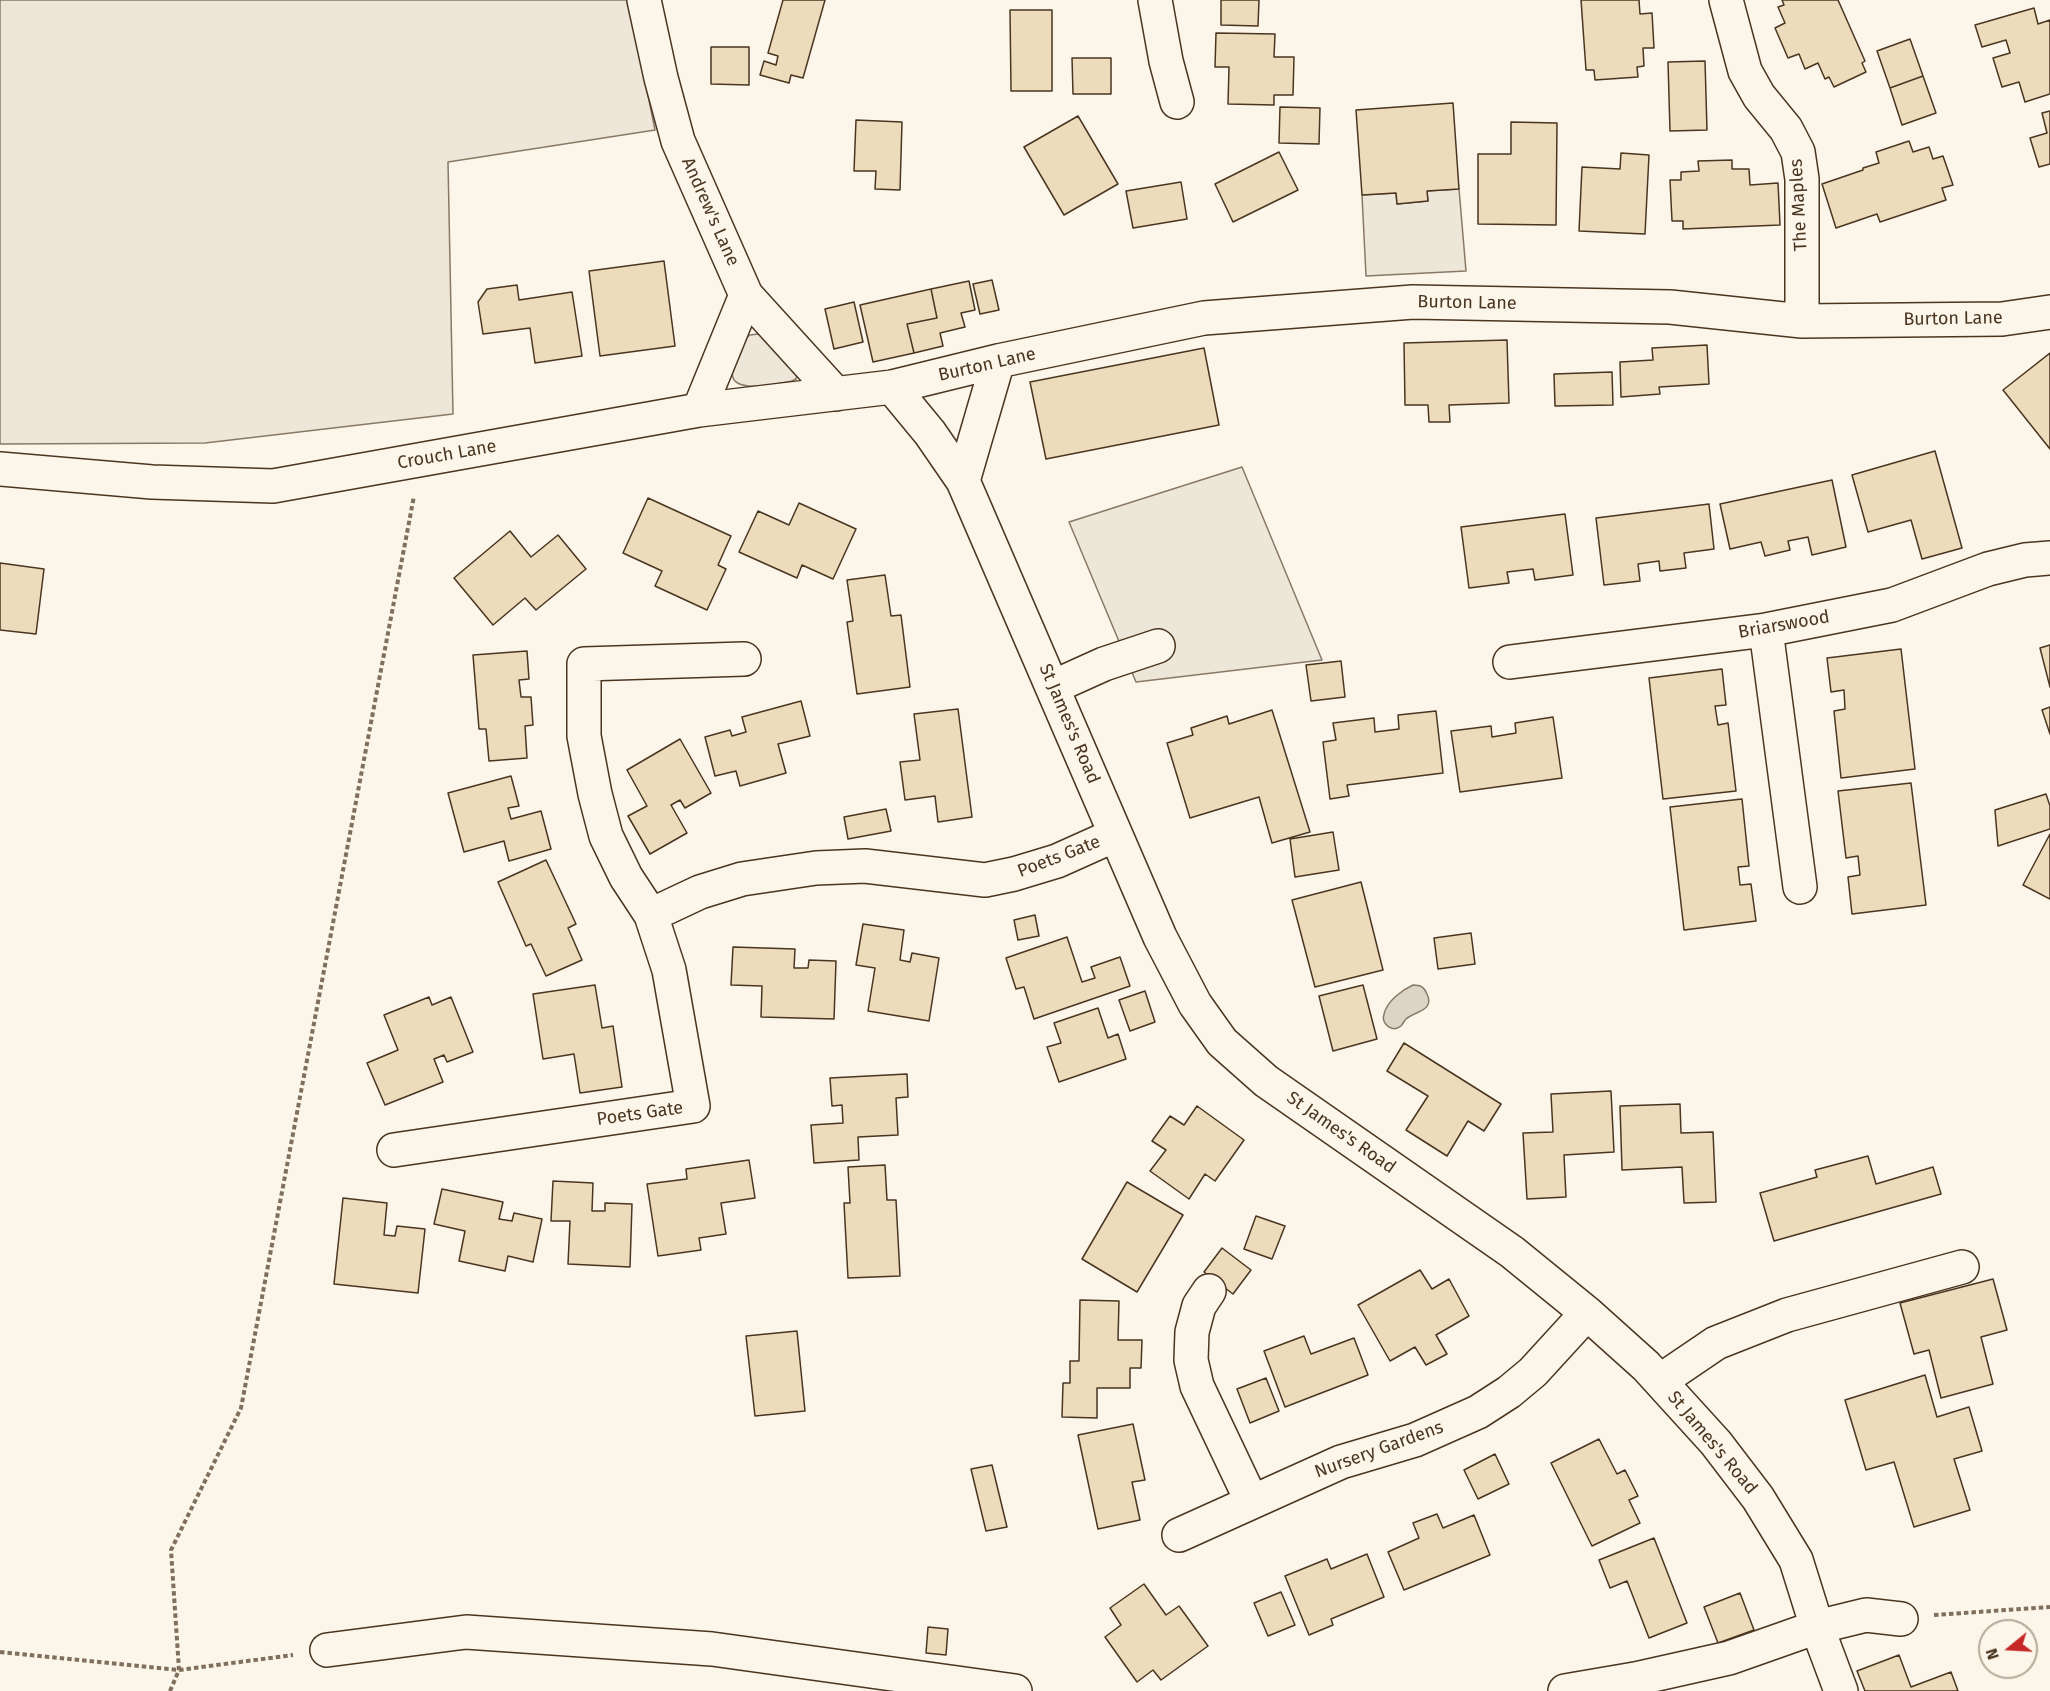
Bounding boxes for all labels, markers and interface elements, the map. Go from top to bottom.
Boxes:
street label: Andrew's Lane [676,154,744,270]
street label: The Maples [1786,158,1812,252]
street label: Burton Lane [1417,291,1517,315]
street label: Burton Lane [1903,307,2003,331]
street label: Burton Lane [936,343,1038,387]
street label: Crouch Lane [396,436,498,474]
street label: Briarswood [1737,606,1831,644]
street label: St James's Road [1034,661,1104,787]
street label: Poets Gate [1014,831,1104,883]
street label: St James's Road [1282,1087,1400,1179]
street label: Poets Gate [595,1097,685,1131]
street label: St James's Road [1663,1387,1761,1499]
street label: Nursery Gardens [1312,1417,1446,1483]
north arrow [1978,1619,2038,1679]
text: N [1982,1646,2003,1662]

